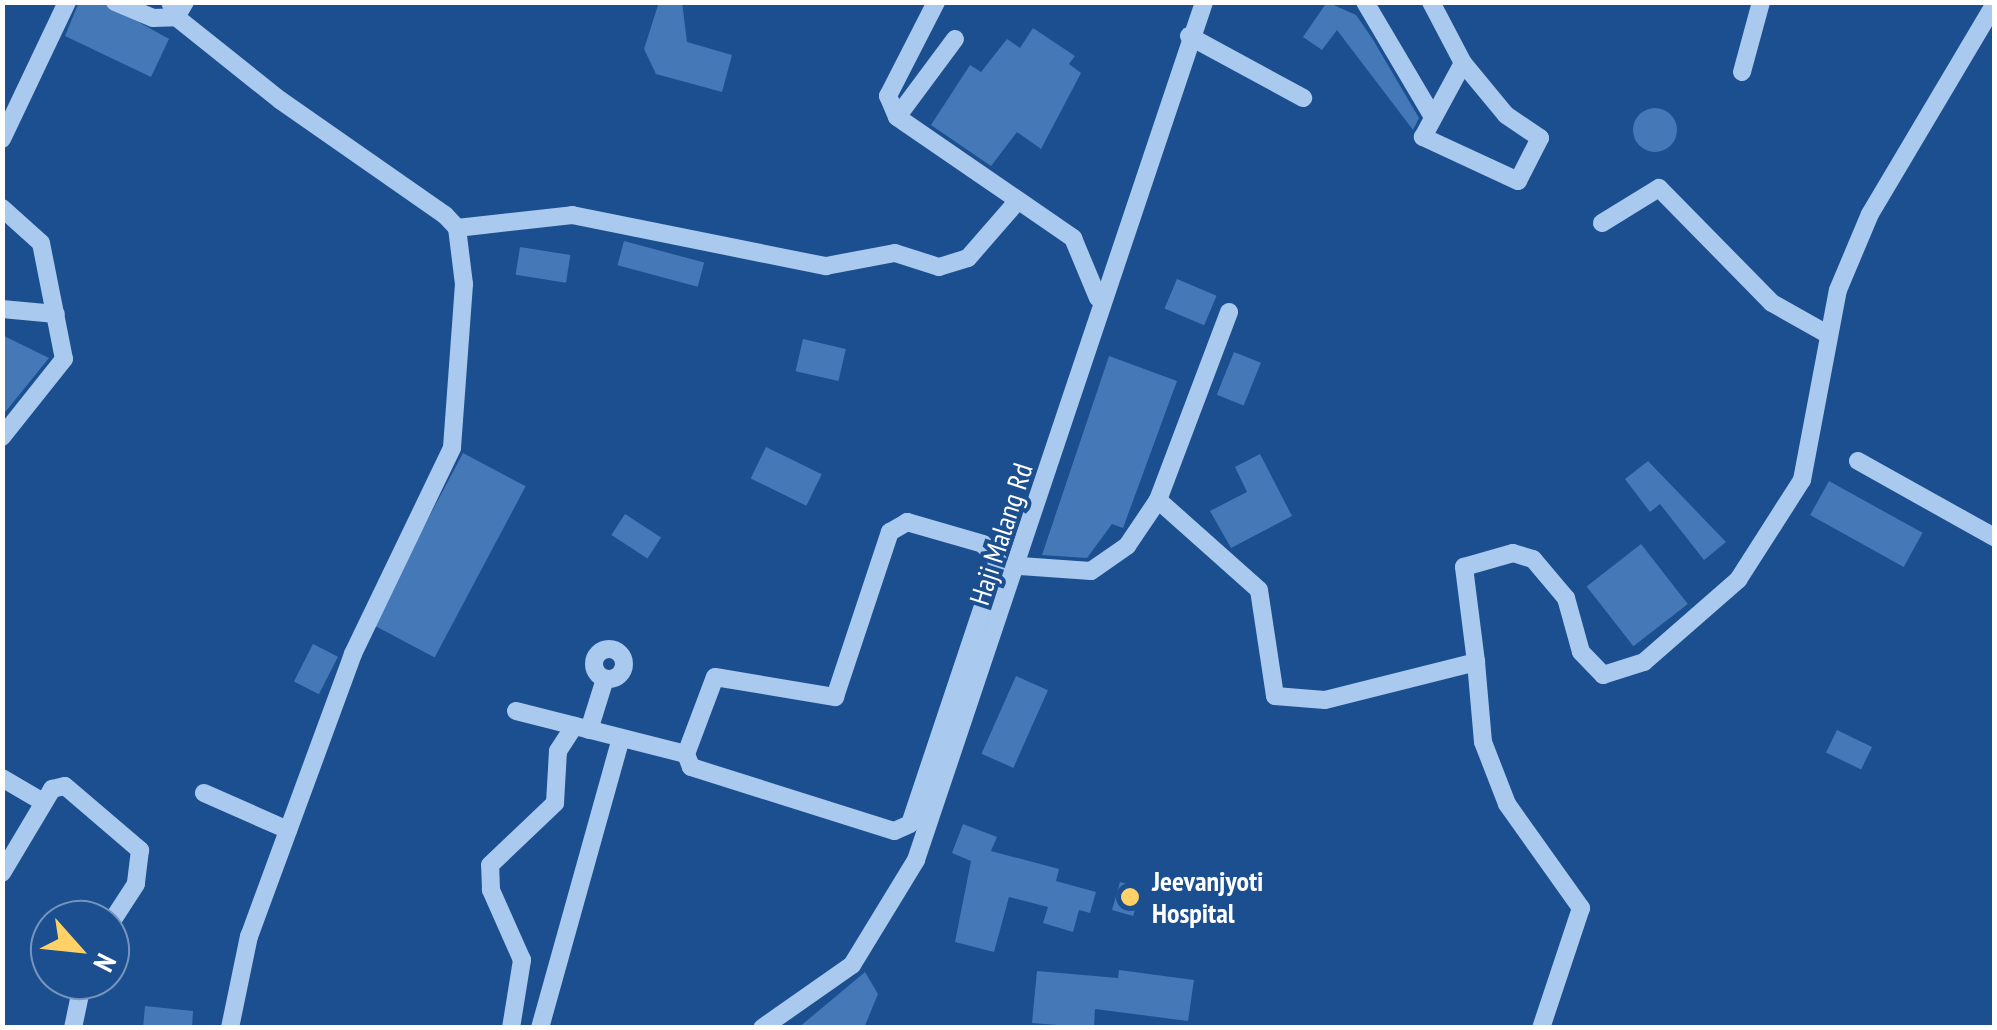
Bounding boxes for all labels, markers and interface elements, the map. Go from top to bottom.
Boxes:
street label: Haji Malang Rd [962,459,1040,609]
place label: Jeevanjyoti Hospital [1152,864,1263,930]
marker: Jeevanjyoti Hospital [1117,884,1143,910]
north arrow [30,900,130,1000]
text: N [85,948,125,978]

